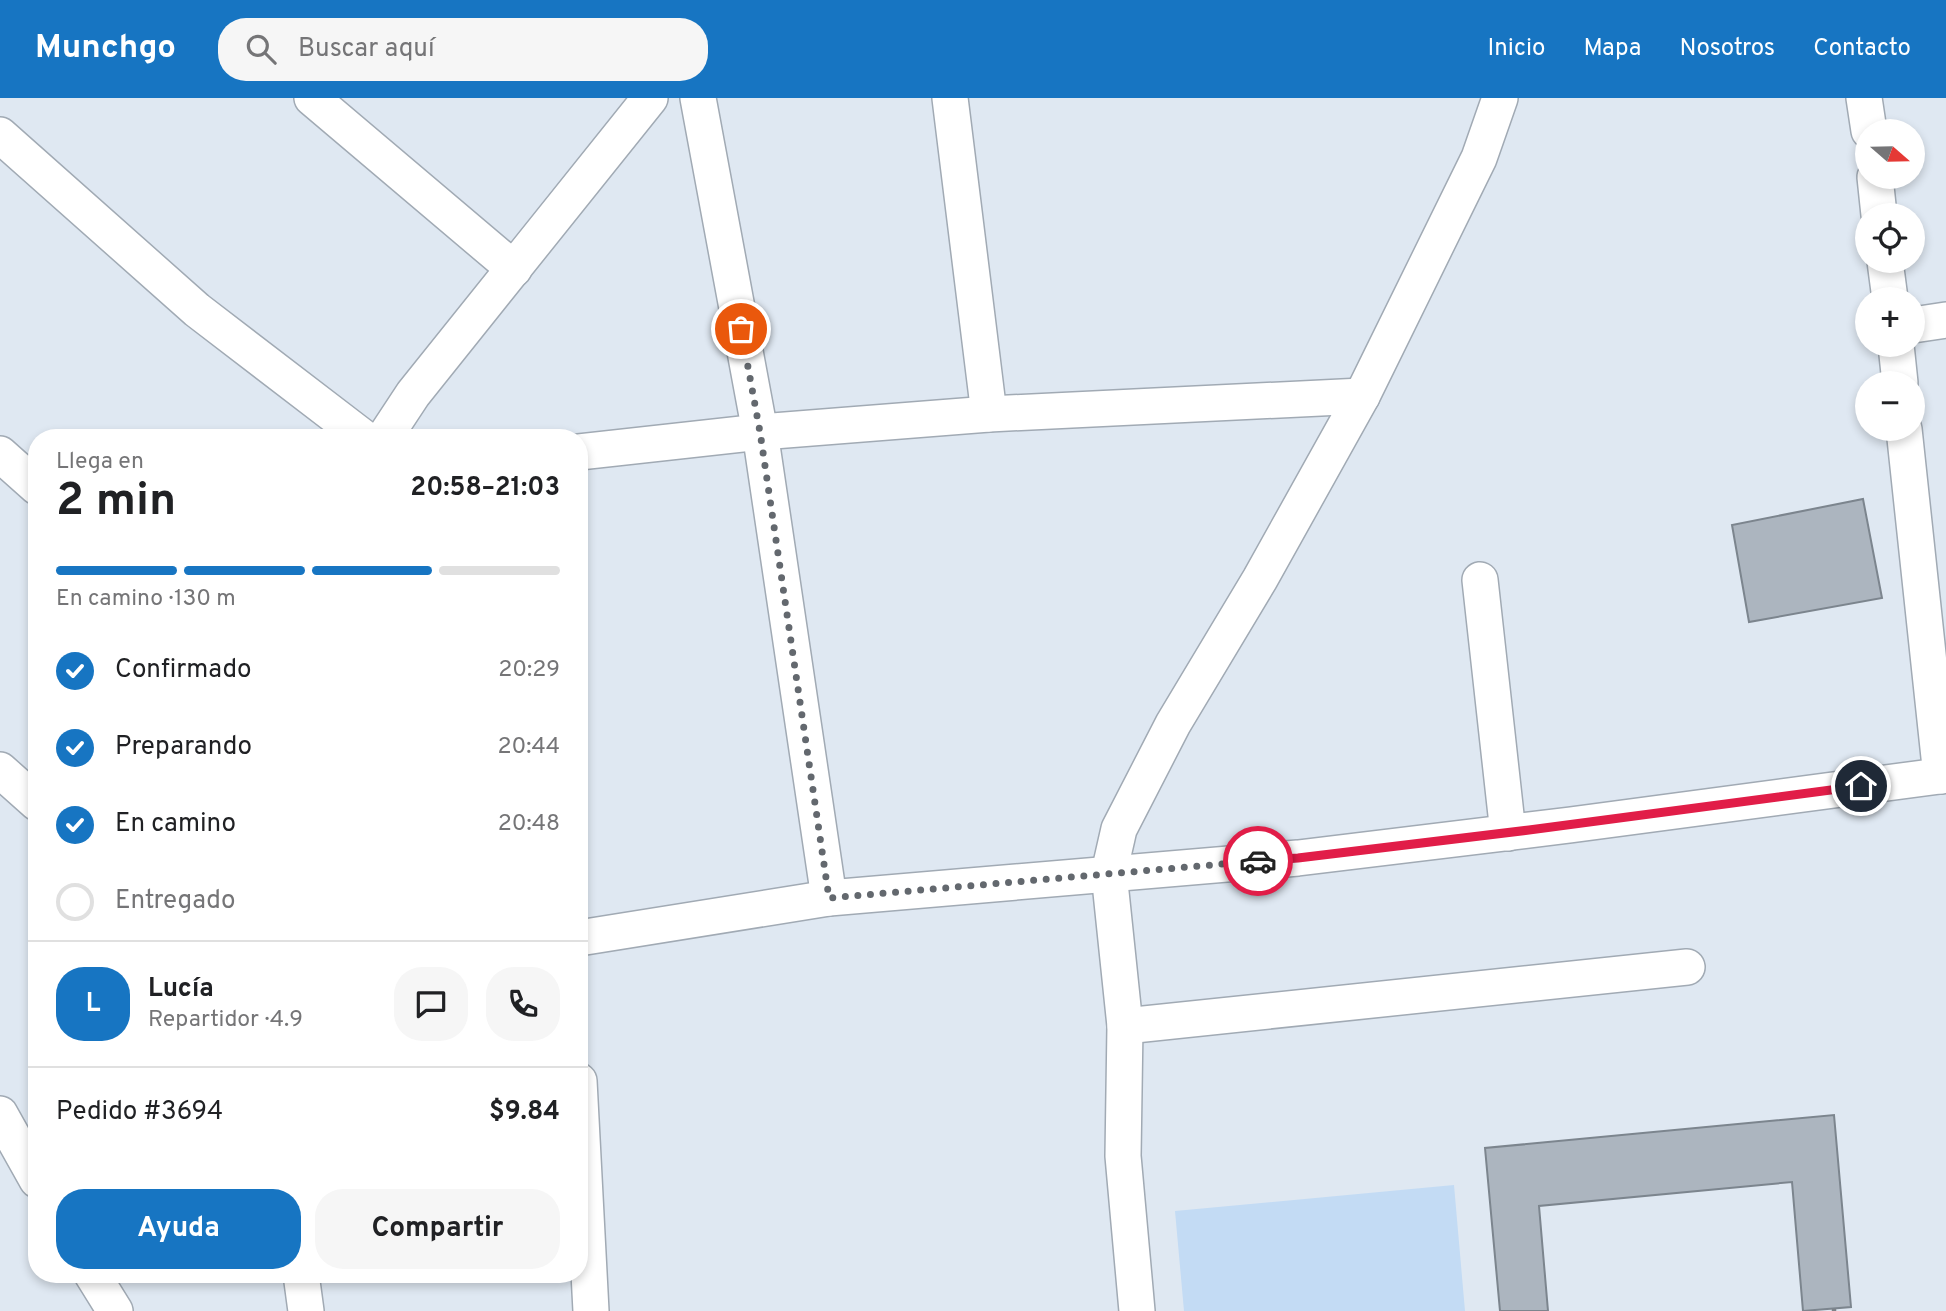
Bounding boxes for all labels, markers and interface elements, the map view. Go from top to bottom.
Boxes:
search box [218,18,708,81]
text: Munchgo [35,28,176,70]
icon: search [242,30,280,68]
text: Buscar aquí [298,33,435,66]
text: Inicio [1488,34,1545,64]
text: Mapa [1583,34,1642,64]
text: Nosotros [1680,34,1775,64]
text: Contacto [1813,34,1911,64]
north arrow [1855,119,1925,189]
map controls [1855,119,1925,441]
button: locate [1855,203,1925,273]
button: + [1855,287,1925,357]
pin [711,299,771,359]
icon: bag [722,310,760,348]
button: − [1855,371,1925,441]
text: Llega en [56,448,144,477]
text: 20:58–21:03 [410,472,560,505]
text: 2 min [56,473,176,532]
text: En camino · 130 m [56,585,236,614]
icon: check [56,652,94,690]
text: Confirmado [115,654,252,687]
text: 20:29 [498,656,560,685]
icon: check [56,729,94,767]
text: Preparando [115,731,252,764]
text: 20:44 [497,733,560,762]
pin [1831,756,1891,816]
icon: home [1842,767,1880,805]
icon: check [56,806,94,844]
text: En camino [115,808,236,841]
text: 20:48 [498,810,560,839]
courier [1223,826,1293,896]
icon: car [1239,842,1277,880]
text: Entregado [115,885,235,918]
button: chat [394,967,468,1041]
button: phone [486,967,560,1041]
text: Lucía [148,973,214,1006]
text: L [86,988,100,1021]
text: Repartidor · 4.9 [148,1006,303,1035]
text: Pedido #3694 [56,1096,223,1129]
text: $9.84 [489,1096,560,1129]
button: Ayuda [56,1189,301,1269]
button: Compartir [315,1189,560,1269]

